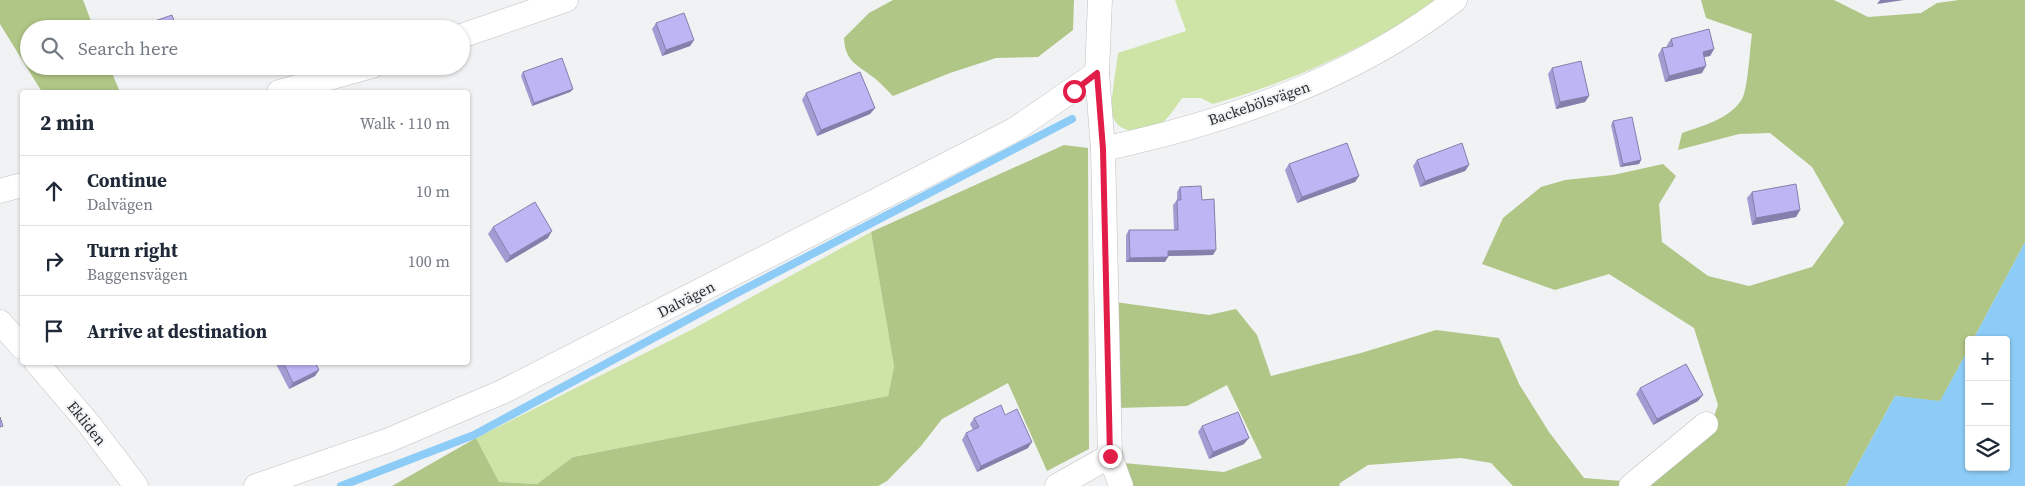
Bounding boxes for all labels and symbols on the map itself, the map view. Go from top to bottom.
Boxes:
street label: Backebölsvägen [1205,76,1313,130]
route start [1063,80,1086,103]
street label: Dalvägen [654,276,718,322]
street label: Ekliden [63,396,111,450]
route end [1099,445,1122,468]

